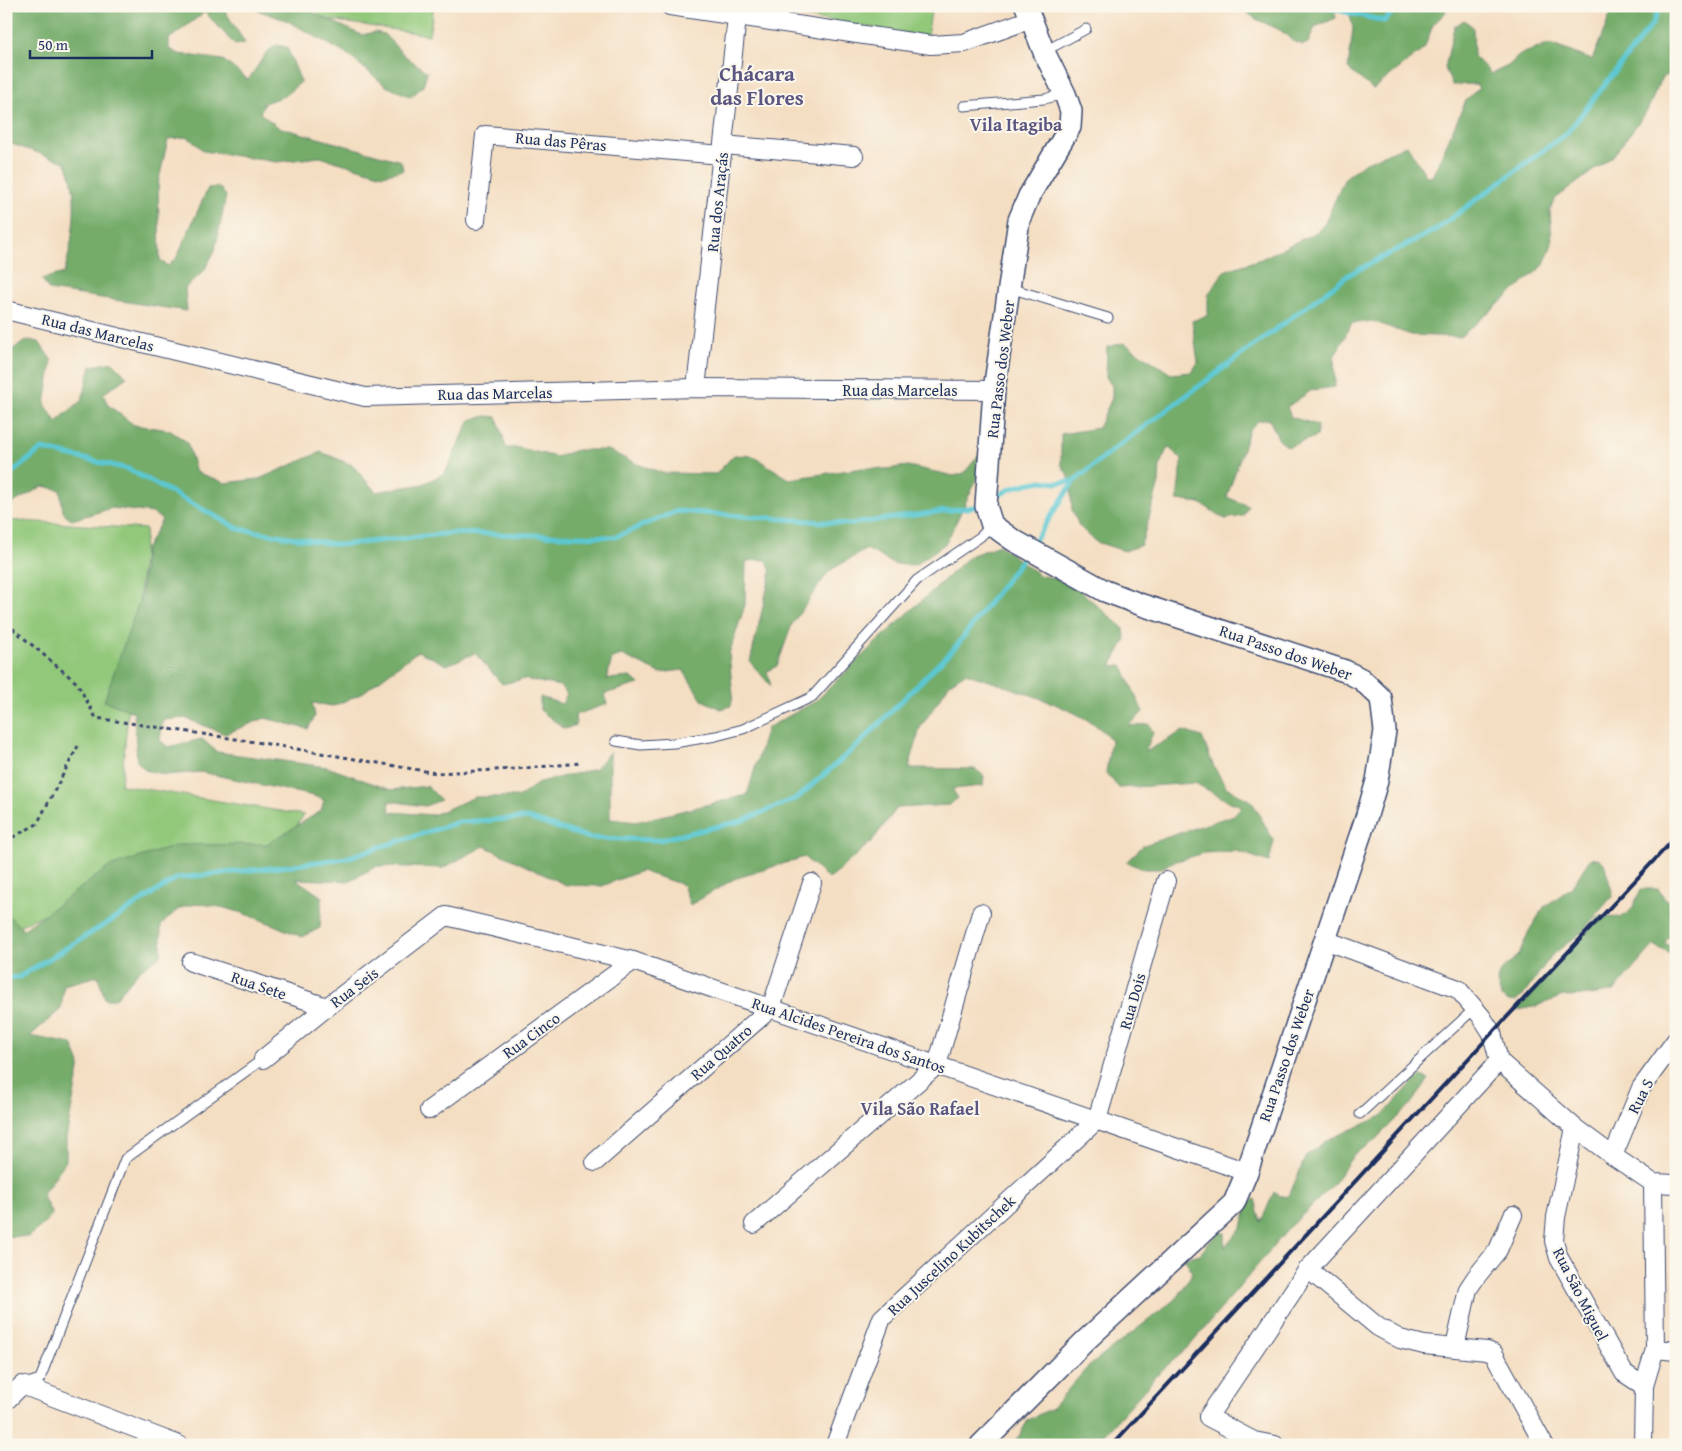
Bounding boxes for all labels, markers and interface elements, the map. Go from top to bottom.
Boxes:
scale bar [30,28,152,60]
text: 50 m [38,34,69,55]
district label: Chácara das Flores [710,58,804,113]
district label: Vila Itagiba [970,111,1063,138]
street label: Rua das Pêras [514,125,608,157]
street label: Rua dos Araçás [700,151,734,253]
street label: Rua Passo dos Weber [980,298,1020,439]
street label: Rua das Marcelas [39,306,157,358]
street label: Rua das Marcelas [843,378,957,402]
street label: Rua das Marcelas [437,380,553,406]
street label: Rua Passo dos Weber [1216,618,1356,686]
street label: Rua Seis [325,961,383,1013]
street label: Rua Sete [228,964,290,1006]
street label: Rua Dois [1113,970,1151,1032]
street label: Rua Passo dos Weber [1252,985,1320,1125]
street label: Rua Alcides Pereira dos Santos [749,990,949,1080]
street label: Rua Cinco [497,1006,565,1064]
street label: Rua Quatro [685,1018,757,1086]
street label: Rua S [1621,1074,1659,1118]
district label: Vila São Rafael [861,1095,980,1122]
street label: Rua Juscelino Kubitschek [882,1188,1021,1321]
street label: Rua São Miguel [1547,1243,1615,1345]

